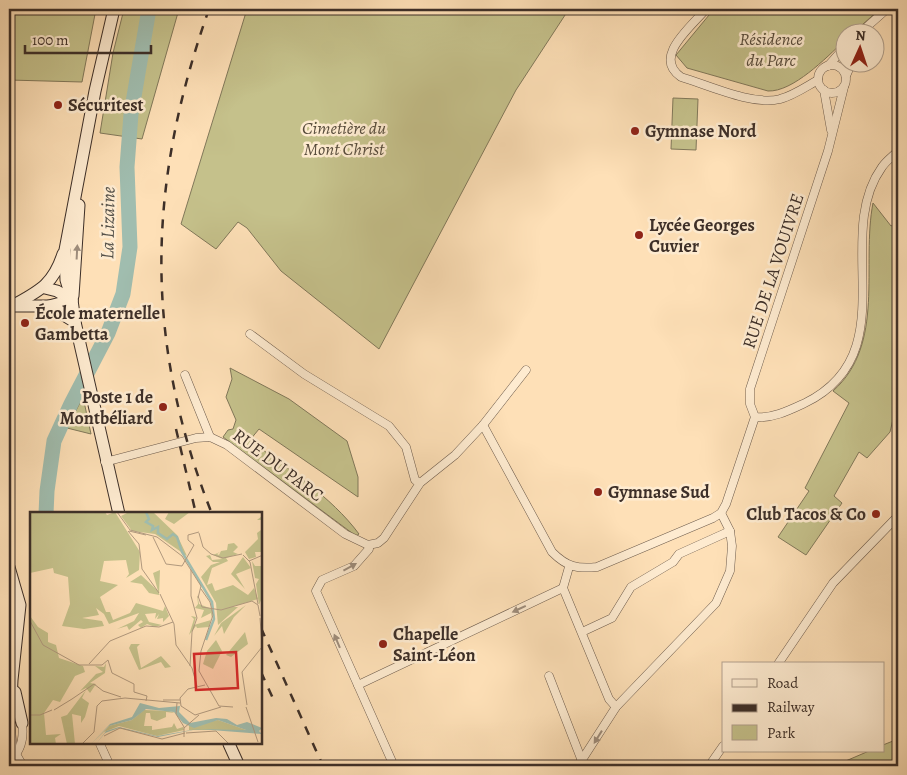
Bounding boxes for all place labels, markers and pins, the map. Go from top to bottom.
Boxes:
place label: Sécuritest [68,93,144,117]
marker: Sécuritest [52,99,64,111]
place label: Gymnase Nord [645,119,757,143]
marker: Gymnase Nord [629,125,641,137]
place label: Lycée Georges Cuvier [649,213,755,258]
marker: Lycée Georges Cuvier [633,229,645,241]
place label: École maternelle Gambetta [35,301,160,346]
marker: École maternelle Gambetta [19,317,31,329]
place label: Poste 1 de Montbéliard [60,385,153,430]
marker: Poste 1 de Montbéliard [157,401,169,413]
place label: Gymnase Sud [608,480,710,504]
marker: Gymnase Sud [592,486,604,498]
place label: Club Tacos & Co [746,502,866,526]
marker: Club Tacos & Co [870,508,882,520]
place label: Chapelle Saint-Léon [393,622,476,667]
marker: Chapelle Saint-Léon [377,638,389,650]

